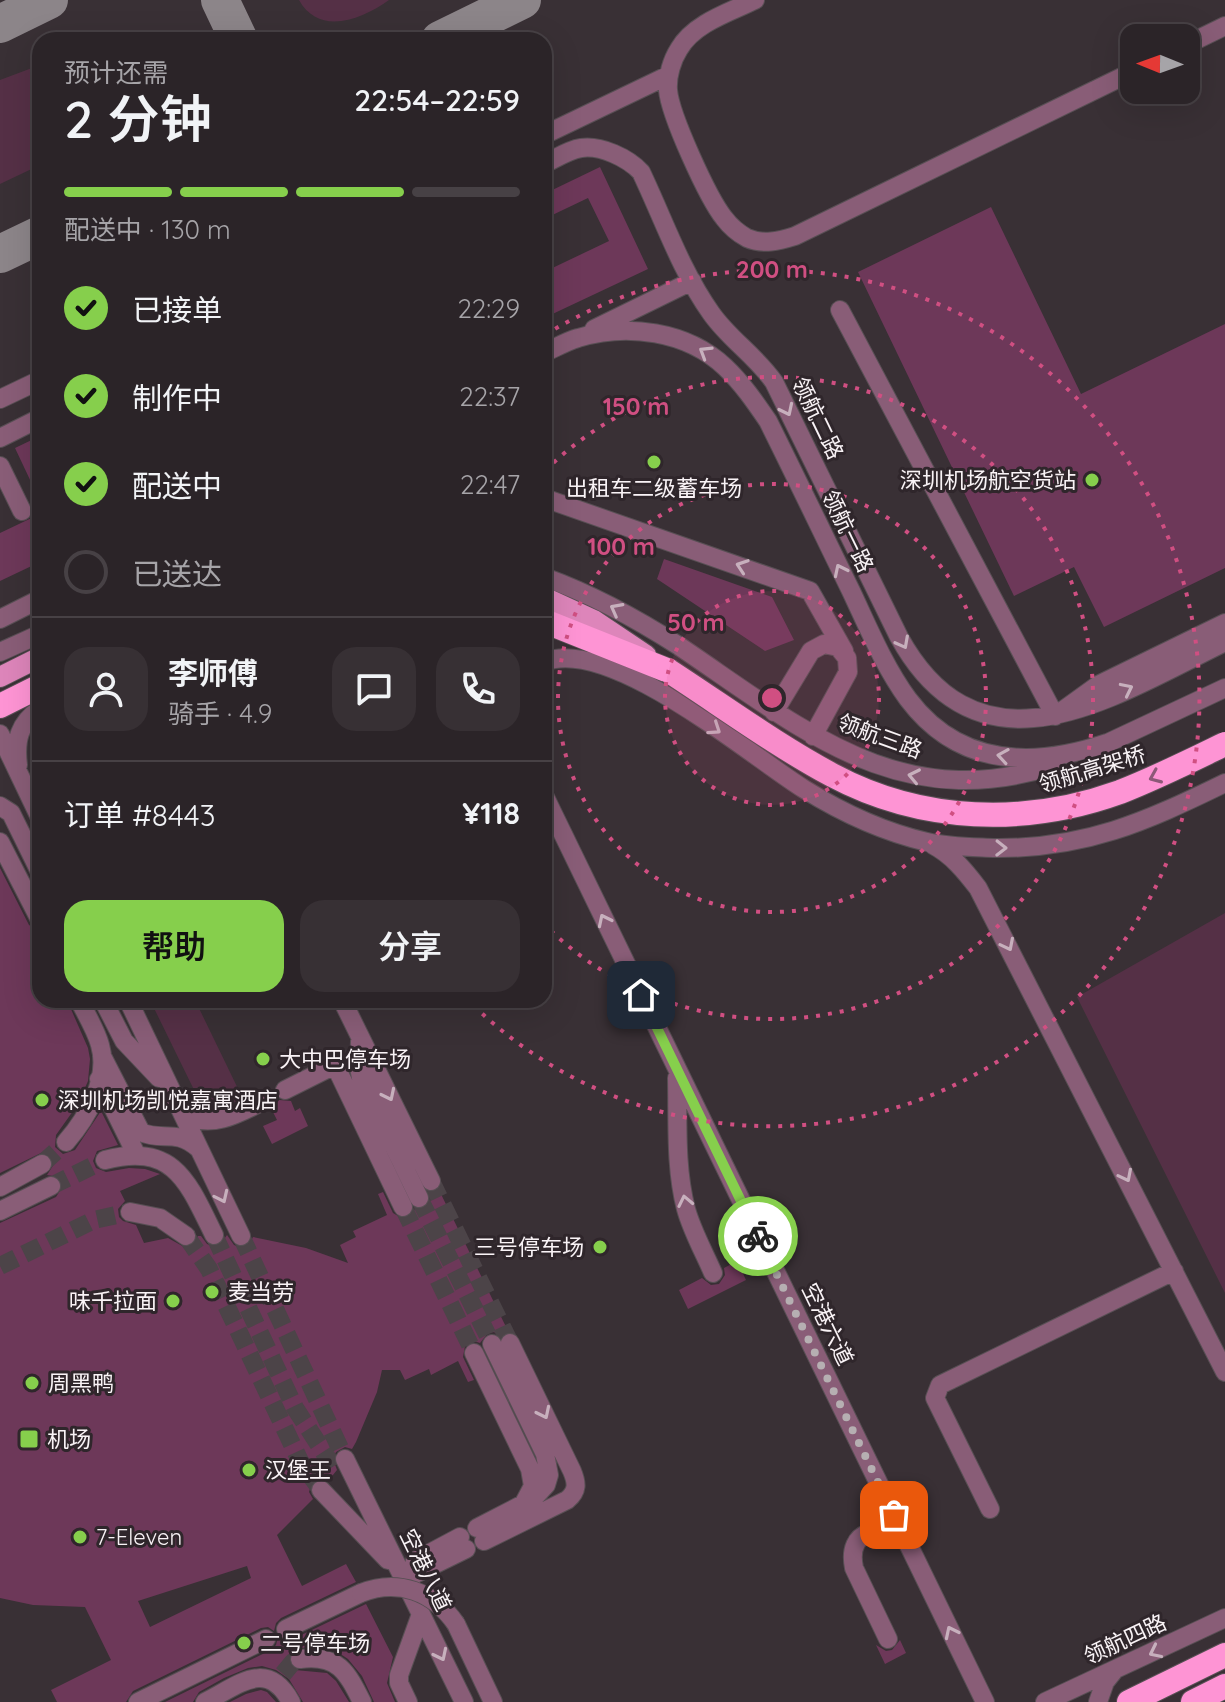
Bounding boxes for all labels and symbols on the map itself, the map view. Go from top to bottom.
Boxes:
north arrow [1120,24,1200,104]
text: 200 m [736,254,808,284]
one-way arrow [699,347,713,362]
street label: 领航二路 [786,372,850,464]
text: 150 m [603,391,669,421]
one-way arrow [777,402,793,417]
marker: 出租车二级蓄车场 [645,453,663,471]
place label: 深圳机场航空货站 [900,466,1076,494]
marker: 深圳机场航空货站 [1083,471,1101,489]
place label: 出租车二级蓄车场 [566,474,742,502]
street label: 领航一路 [816,485,880,577]
text: 100 m [587,531,655,561]
one-way arrow [735,559,749,576]
one-way arrow [835,563,850,578]
one-way arrow [609,604,624,619]
text: 50 m [667,607,725,637]
one-way arrow [893,635,908,649]
centre of rings [758,684,786,712]
one-way arrow [1119,684,1134,699]
street label: 领航三路 [834,708,926,764]
one-way arrow [706,719,720,734]
street label: 领航高架桥 [1035,740,1149,798]
one-way arrow [996,748,1010,765]
one-way arrow [908,768,922,785]
one-way arrow [1148,768,1163,784]
one-way arrow [995,839,1008,857]
one-way arrow [598,914,614,928]
one-way arrow [998,936,1013,951]
pin [607,961,675,1029]
place label: 大中巴停车场 [279,1045,411,1073]
marker: 大中巴停车场 [254,1050,272,1068]
place label: 深圳机场凯悦嘉寓酒店 [58,1086,278,1114]
one-way arrow [379,1087,395,1102]
marker: 深圳机场凯悦嘉寓酒店 [33,1091,51,1109]
one-way arrow [1116,1168,1132,1183]
one-way arrow [212,1188,228,1203]
one-way arrow [677,1194,694,1208]
courier [718,1196,798,1276]
place label: 三号停车场 [474,1233,584,1261]
marker: 三号停车场 [591,1238,609,1256]
place label: 麦当劳 [228,1278,294,1306]
street label: 空港六道 [796,1278,860,1370]
marker: 麦当劳 [203,1283,221,1301]
place label: 味千拉面 [69,1287,157,1315]
marker: 味千拉面 [164,1292,182,1310]
place label: 周黑鸭 [48,1369,114,1397]
marker: 周黑鸭 [23,1374,41,1392]
one-way arrow [534,1405,550,1420]
place label: 机场 [47,1425,91,1453]
marker: 机场 [18,1428,40,1450]
place label: 汉堡王 [265,1456,331,1484]
marker: 汉堡王 [240,1461,258,1479]
pin [860,1481,928,1549]
place label: 7-Eleven [96,1523,182,1551]
street label: 空港八道 [394,1524,458,1616]
marker: 7-Eleven [71,1528,89,1546]
street label: 领航四路 [1079,1608,1171,1670]
one-way arrow [945,1626,961,1640]
place label: 二号停车场 [260,1629,370,1657]
marker: 二号停车场 [235,1634,253,1652]
one-way arrow [1148,1642,1163,1657]
one-way arrow [431,1646,447,1661]

